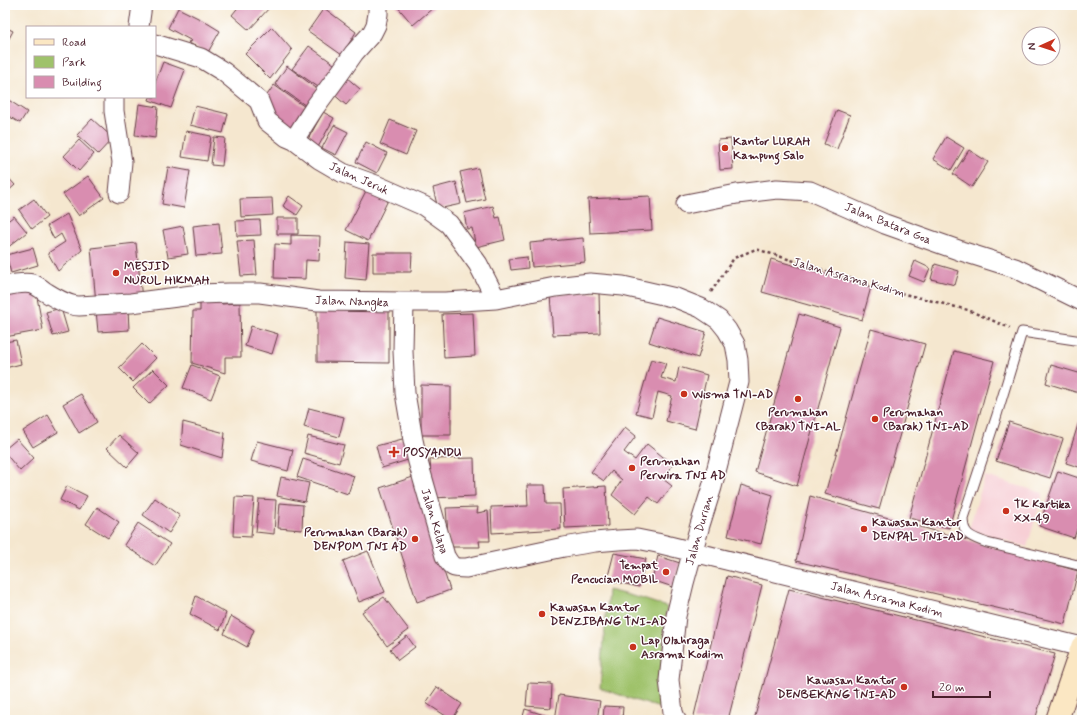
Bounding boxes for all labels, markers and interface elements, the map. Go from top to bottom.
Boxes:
legend [26,26,156,98]
north arrow [1021,26,1061,66]
text: Road [62,35,86,51]
text: N [1025,42,1039,50]
text: Park [62,55,86,71]
text: Building [62,75,102,92]
place label: Kantor LURAH Kampung Salo [733,134,811,165]
marker: Kantor LURAH Kampung Salo [720,143,730,153]
street label: Jalan Jeruk [326,159,391,199]
street label: Jalan Batara Goa [842,199,933,249]
street label: Jalan Asrama Kodim [791,254,907,302]
place label: MESJID NURUL HIKMAH [124,259,210,289]
marker: MESJID NURUL HIKMAH [111,268,121,278]
street label: Jalan Nangka [315,293,389,311]
place label: Wisma TNI-AD [691,387,773,403]
marker: Wisma TNI-AD [679,389,689,399]
marker: Perumahan (Barak) TNI-AL [793,394,803,404]
place label: Perumahan (Barak) TNI-AL [755,405,841,435]
place label: Perumahan (Barak) TNI-AD [883,405,969,435]
marker: Perumahan (Barak) TNI-AD [870,414,880,424]
place label: POSYANDU [403,445,461,461]
marker: POSYANDU [388,446,400,458]
place label: Perumahan Perwira TNI AD [640,454,726,484]
marker: Perumahan Perwira TNI AD [627,463,637,473]
street label: Jalan Kelapa [416,487,452,556]
street label: Jalan Durian [682,493,718,567]
place label: TK Kartika XX-49 [1014,497,1071,527]
marker: TK Kartika XX-49 [1001,506,1011,516]
place label: Kawasan Kantor DENPAL TNI-AD [872,515,964,545]
marker: Kawasan Kantor DENPAL TNI-AD [859,524,869,534]
place label: Perumahan (Barak) DENPOM TNI AD [304,525,408,555]
marker: Perumahan (Barak) DENPOM TNI AD [410,534,420,544]
place label: Tempat Pencucian MOBIL [571,558,659,588]
marker: Tempat Pencucian MOBIL [661,567,671,577]
street label: Jalan Asrama Kodim [829,578,945,622]
place label: Kawasan Kantor DENZIBANG TNI-AD [550,600,667,630]
marker: Kawasan Kantor DENZIBANG TNI-AD [537,609,547,619]
place label: Lap Olahraga Asrama Kodim [641,633,723,663]
marker: Lap Olahraga Asrama Kodim [628,642,638,652]
place label: Kawasan Kantor DENBEKANG TNI-AD [777,673,897,703]
scale bar [933,673,990,699]
text: 20 m [939,680,965,696]
marker: Kawasan Kantor DENBEKANG TNI-AD [899,682,909,692]

